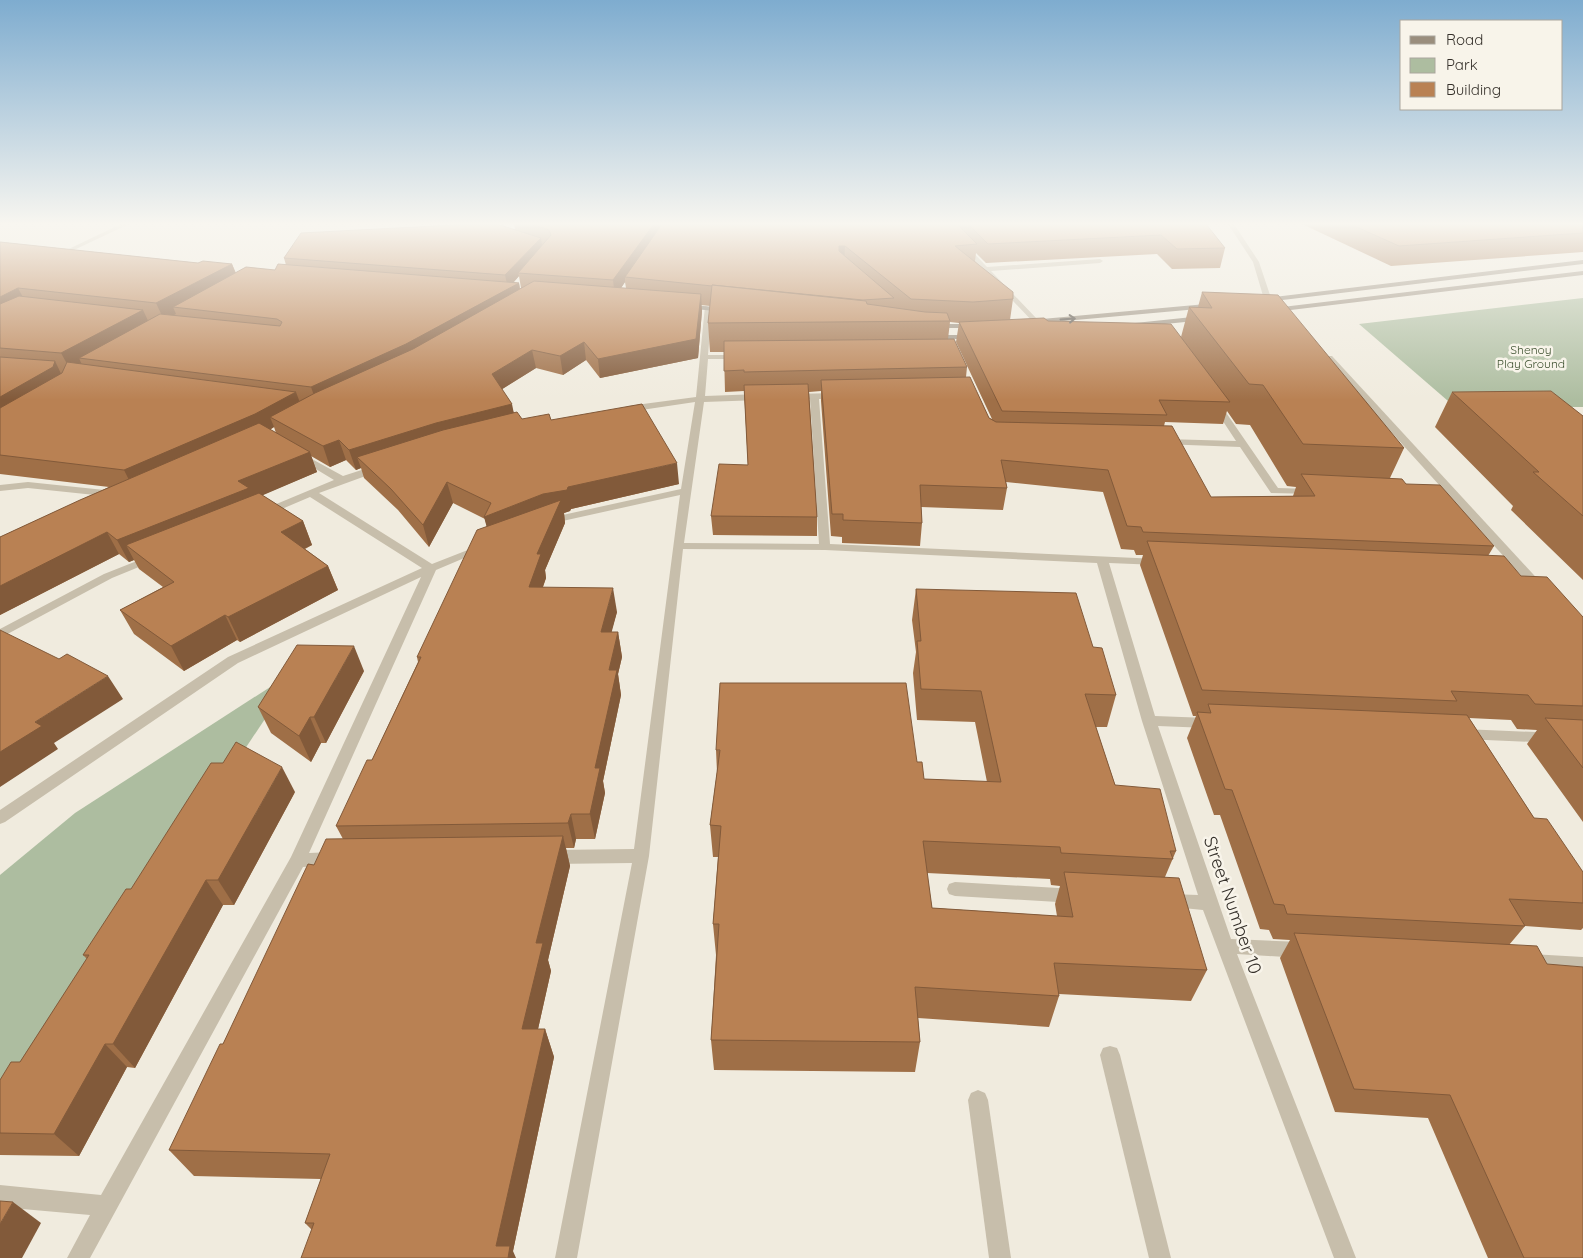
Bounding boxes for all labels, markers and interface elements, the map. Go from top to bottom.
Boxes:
legend [1400,20,1563,110]
text: Road [1446,30,1483,49]
text: Park [1446,55,1478,74]
text: Building [1446,80,1501,99]
one-way arrow [1059,314,1075,323]
park label: Shenoy Play Ground [1497,342,1565,371]
street label: Street Number 10 [1199,833,1267,977]

